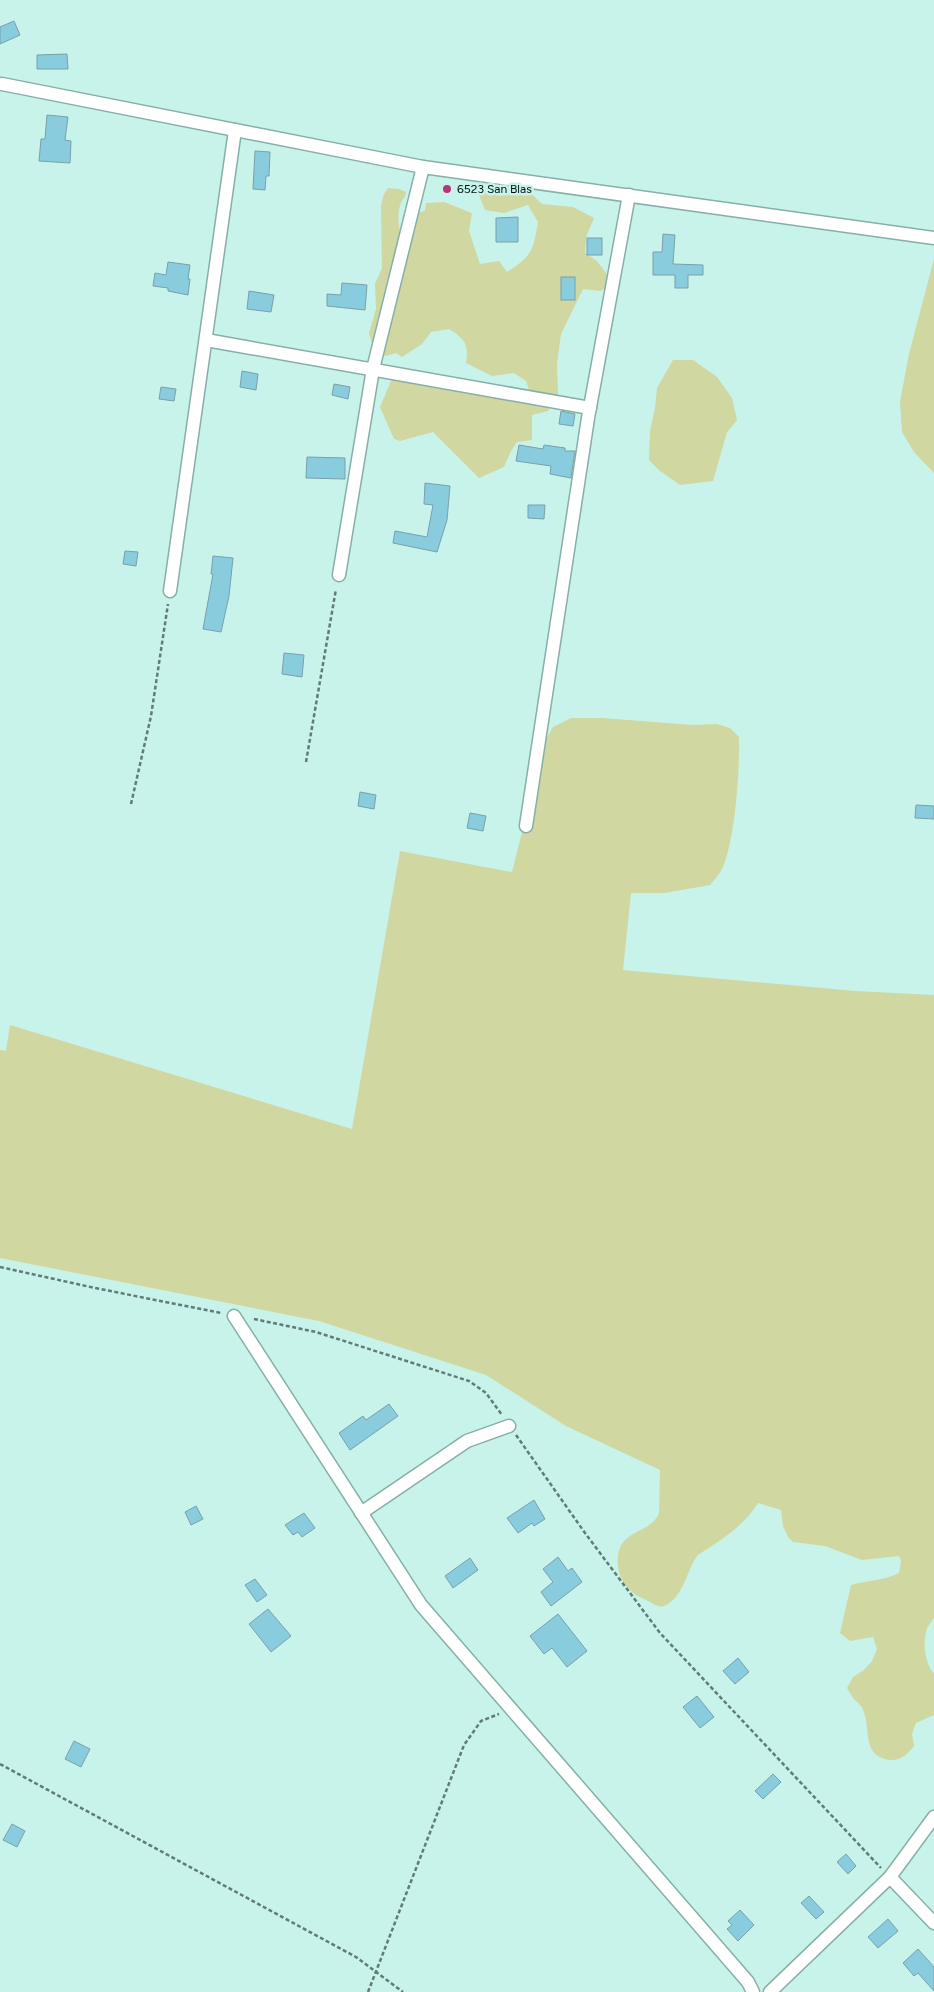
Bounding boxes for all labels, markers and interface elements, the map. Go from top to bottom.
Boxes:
place label: 6523 San Blas [457,182,532,196]
marker: 6523 San Blas [441,183,453,195]

